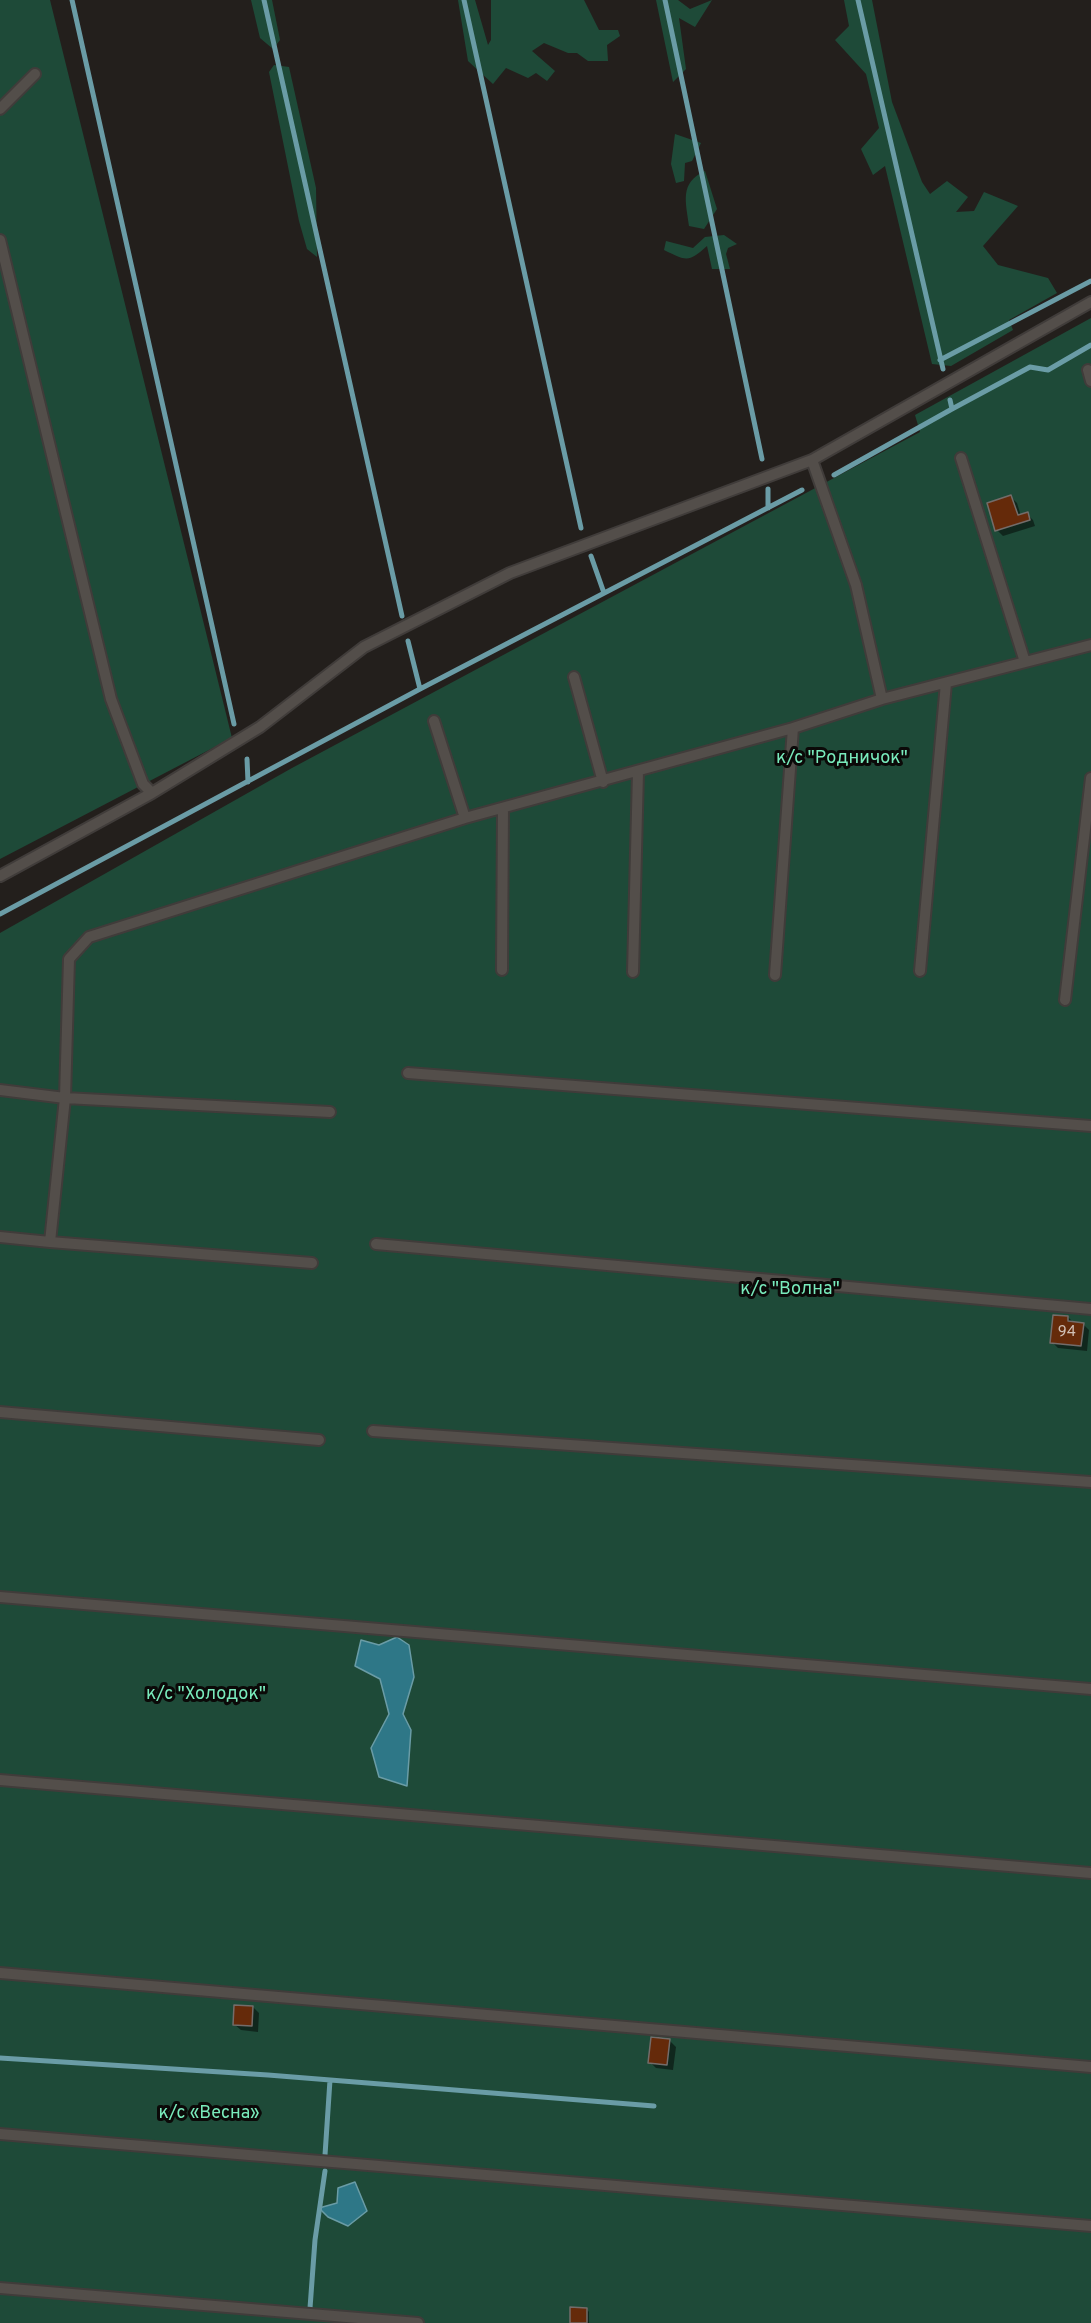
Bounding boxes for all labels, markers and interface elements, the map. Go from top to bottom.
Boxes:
park label: к/с "Родничок" [776,748,908,770]
park label: к/с "Волна" [740,1279,840,1301]
house number: 94 [1058,1324,1076,1342]
park label: к/с "Холодок" [146,1684,266,1706]
park label: к/с «Весна» [158,2103,260,2125]

